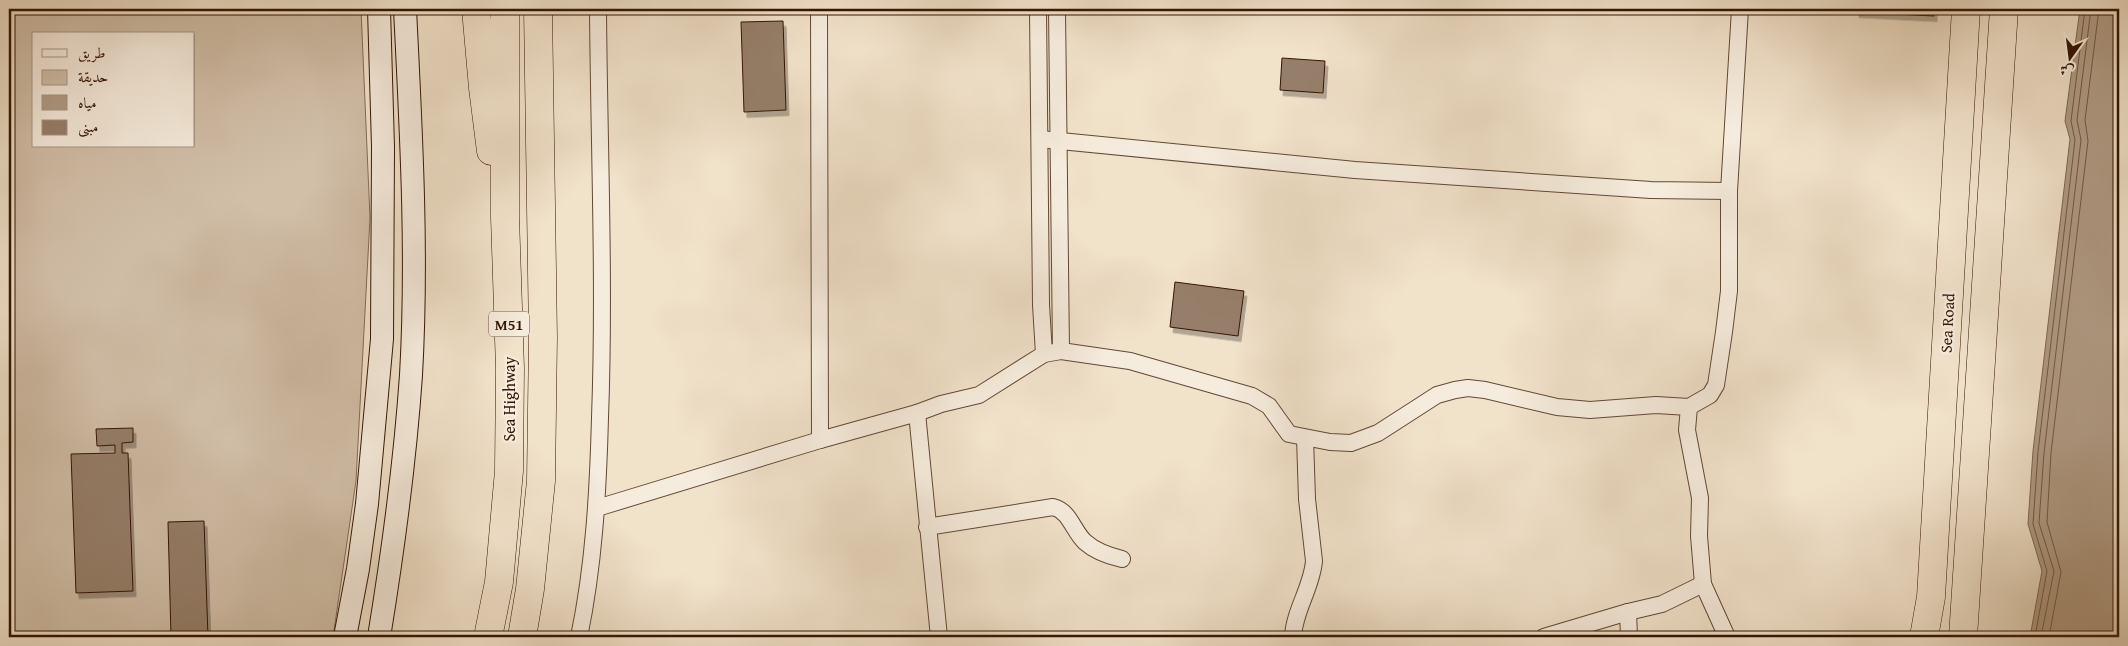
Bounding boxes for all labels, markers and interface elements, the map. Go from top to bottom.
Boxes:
legend [32,32,195,148]
north arrow [2046,32,2096,82]
text: طريق [78,42,105,63]
text: ش [2058,59,2076,82]
text: حديقة [78,66,108,87]
text: مياه [78,92,96,113]
text: مبنى [78,116,98,138]
street label: Sea Road [1933,292,1961,354]
road number: M51 [489,312,529,336]
street label: Sea Highway [497,356,521,442]

